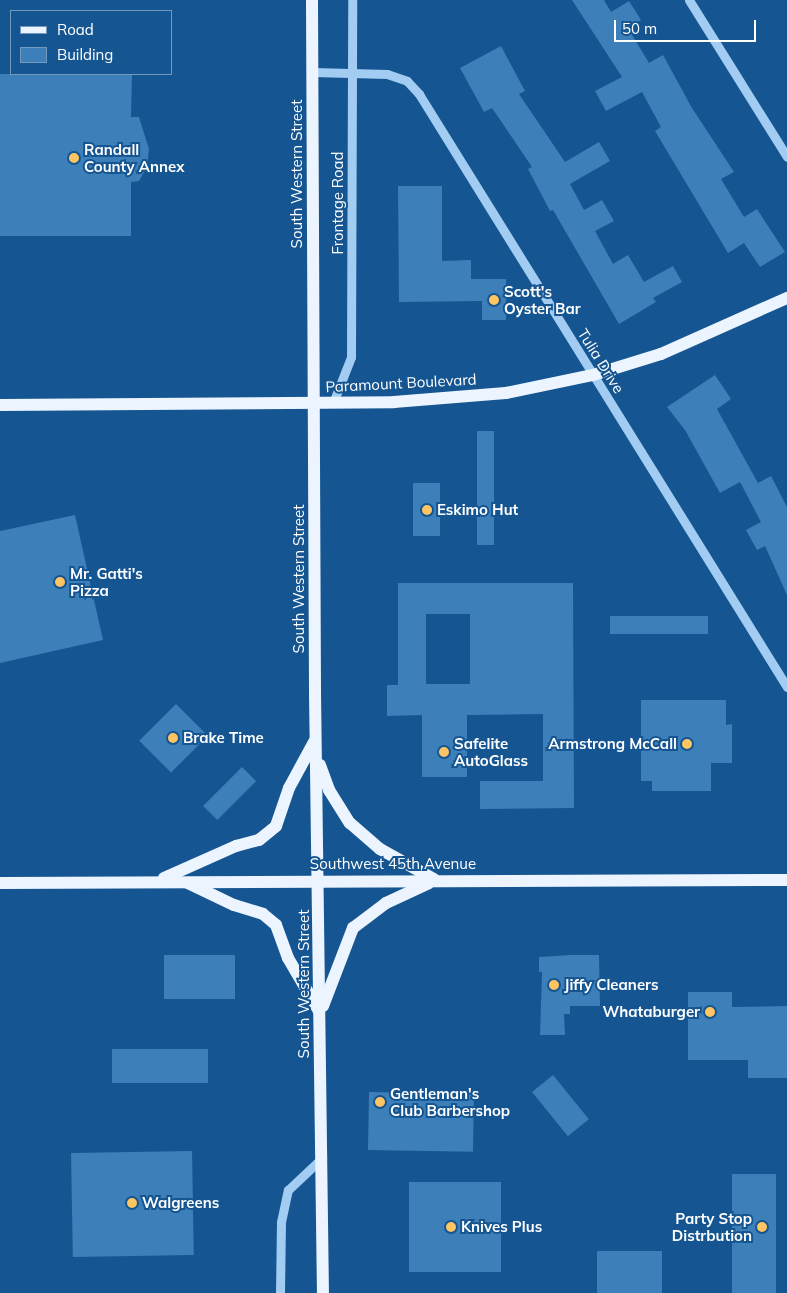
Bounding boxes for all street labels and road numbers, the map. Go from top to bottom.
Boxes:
street label: South Western Street [288,100,306,248]
street label: Frontage Road [329,151,347,255]
street label: Tulia Drive [574,325,628,397]
street label: Paramount Boulevard [325,370,477,396]
street label: South Western Street [290,505,308,653]
street label: Southwest 45th Avenue [310,855,476,873]
street label: South Western Street [295,910,313,1058]

